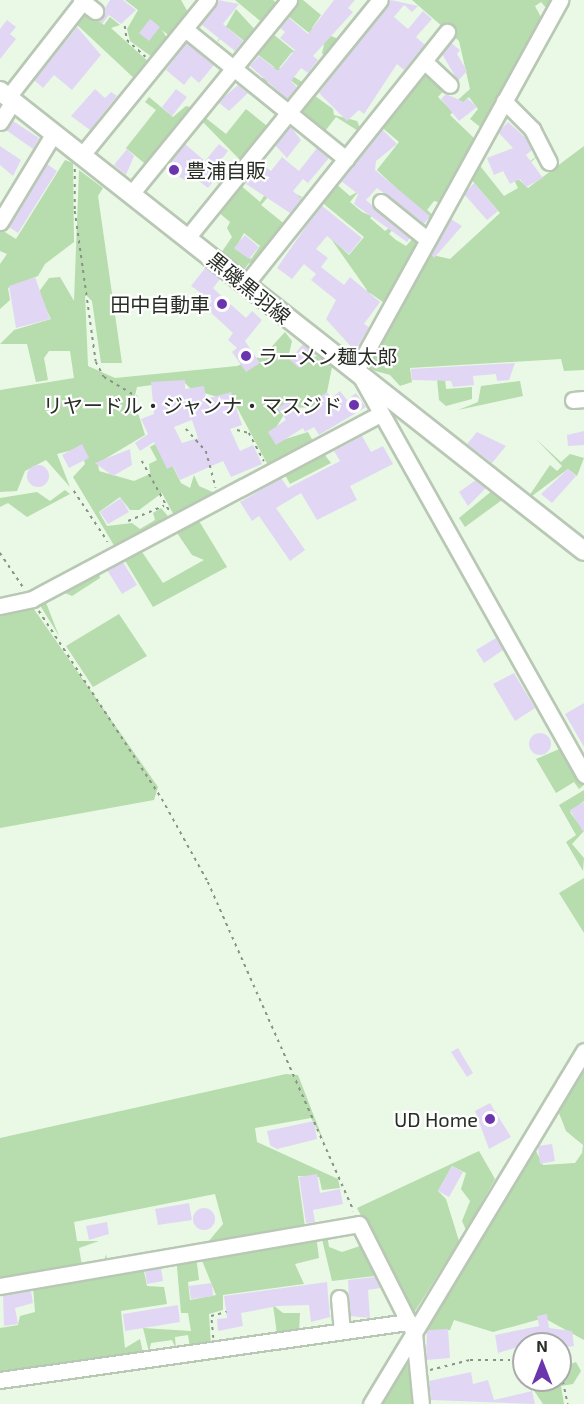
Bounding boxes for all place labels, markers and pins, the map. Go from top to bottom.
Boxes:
place label: 豊浦自販 [186,158,266,182]
marker: 豊浦自販 [167,163,181,177]
place label: 田中自動車 [110,292,210,316]
marker: 田中自動車 [215,297,229,311]
place label: ラーメン麺太郎 [258,344,398,368]
marker: ラーメン麺太郎 [239,349,253,363]
place label: リヤードル・ジャンナ・マスジド [42,393,342,417]
marker: リヤードル・ジャンナ・マスジド [347,398,361,412]
place label: UD Home [394,1107,478,1131]
marker: UD Home [483,1112,497,1126]

